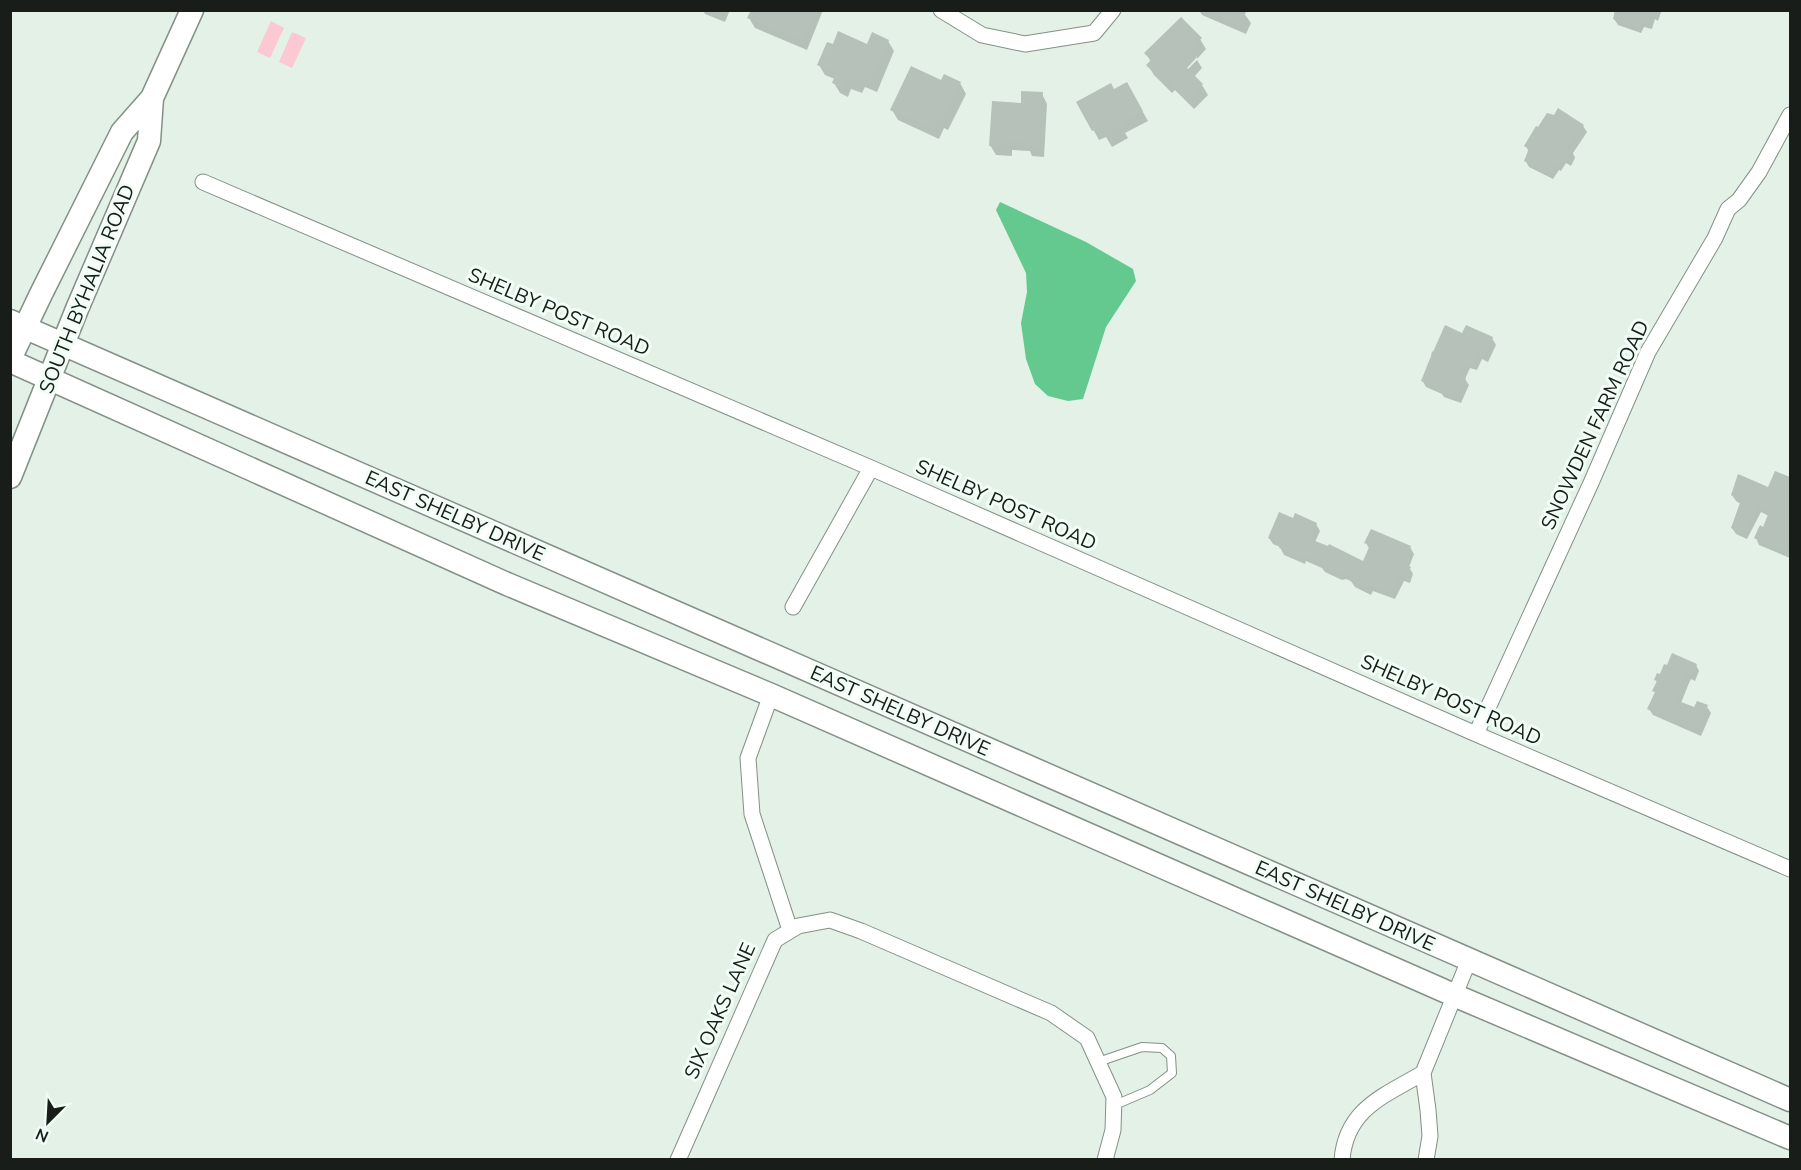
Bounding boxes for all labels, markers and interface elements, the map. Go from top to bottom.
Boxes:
street label: SOUTH BYHALIA ROAD [33,180,141,398]
street label: SHELBY POST ROAD [464,261,654,363]
street label: SNOWDEN FARM ROAD [1535,316,1655,534]
street label: SHELBY POST ROAD [911,453,1101,557]
street label: EAST SHELBY DRIVE [361,464,549,568]
street label: SHELBY POST ROAD [1356,648,1546,752]
street label: EAST SHELBY DRIVE [806,659,994,763]
street label: EAST SHELBY DRIVE [1251,854,1439,958]
street label: SIX OAKS LANE [678,939,762,1083]
north arrow [18,1092,78,1152]
text: N [32,1122,52,1147]

